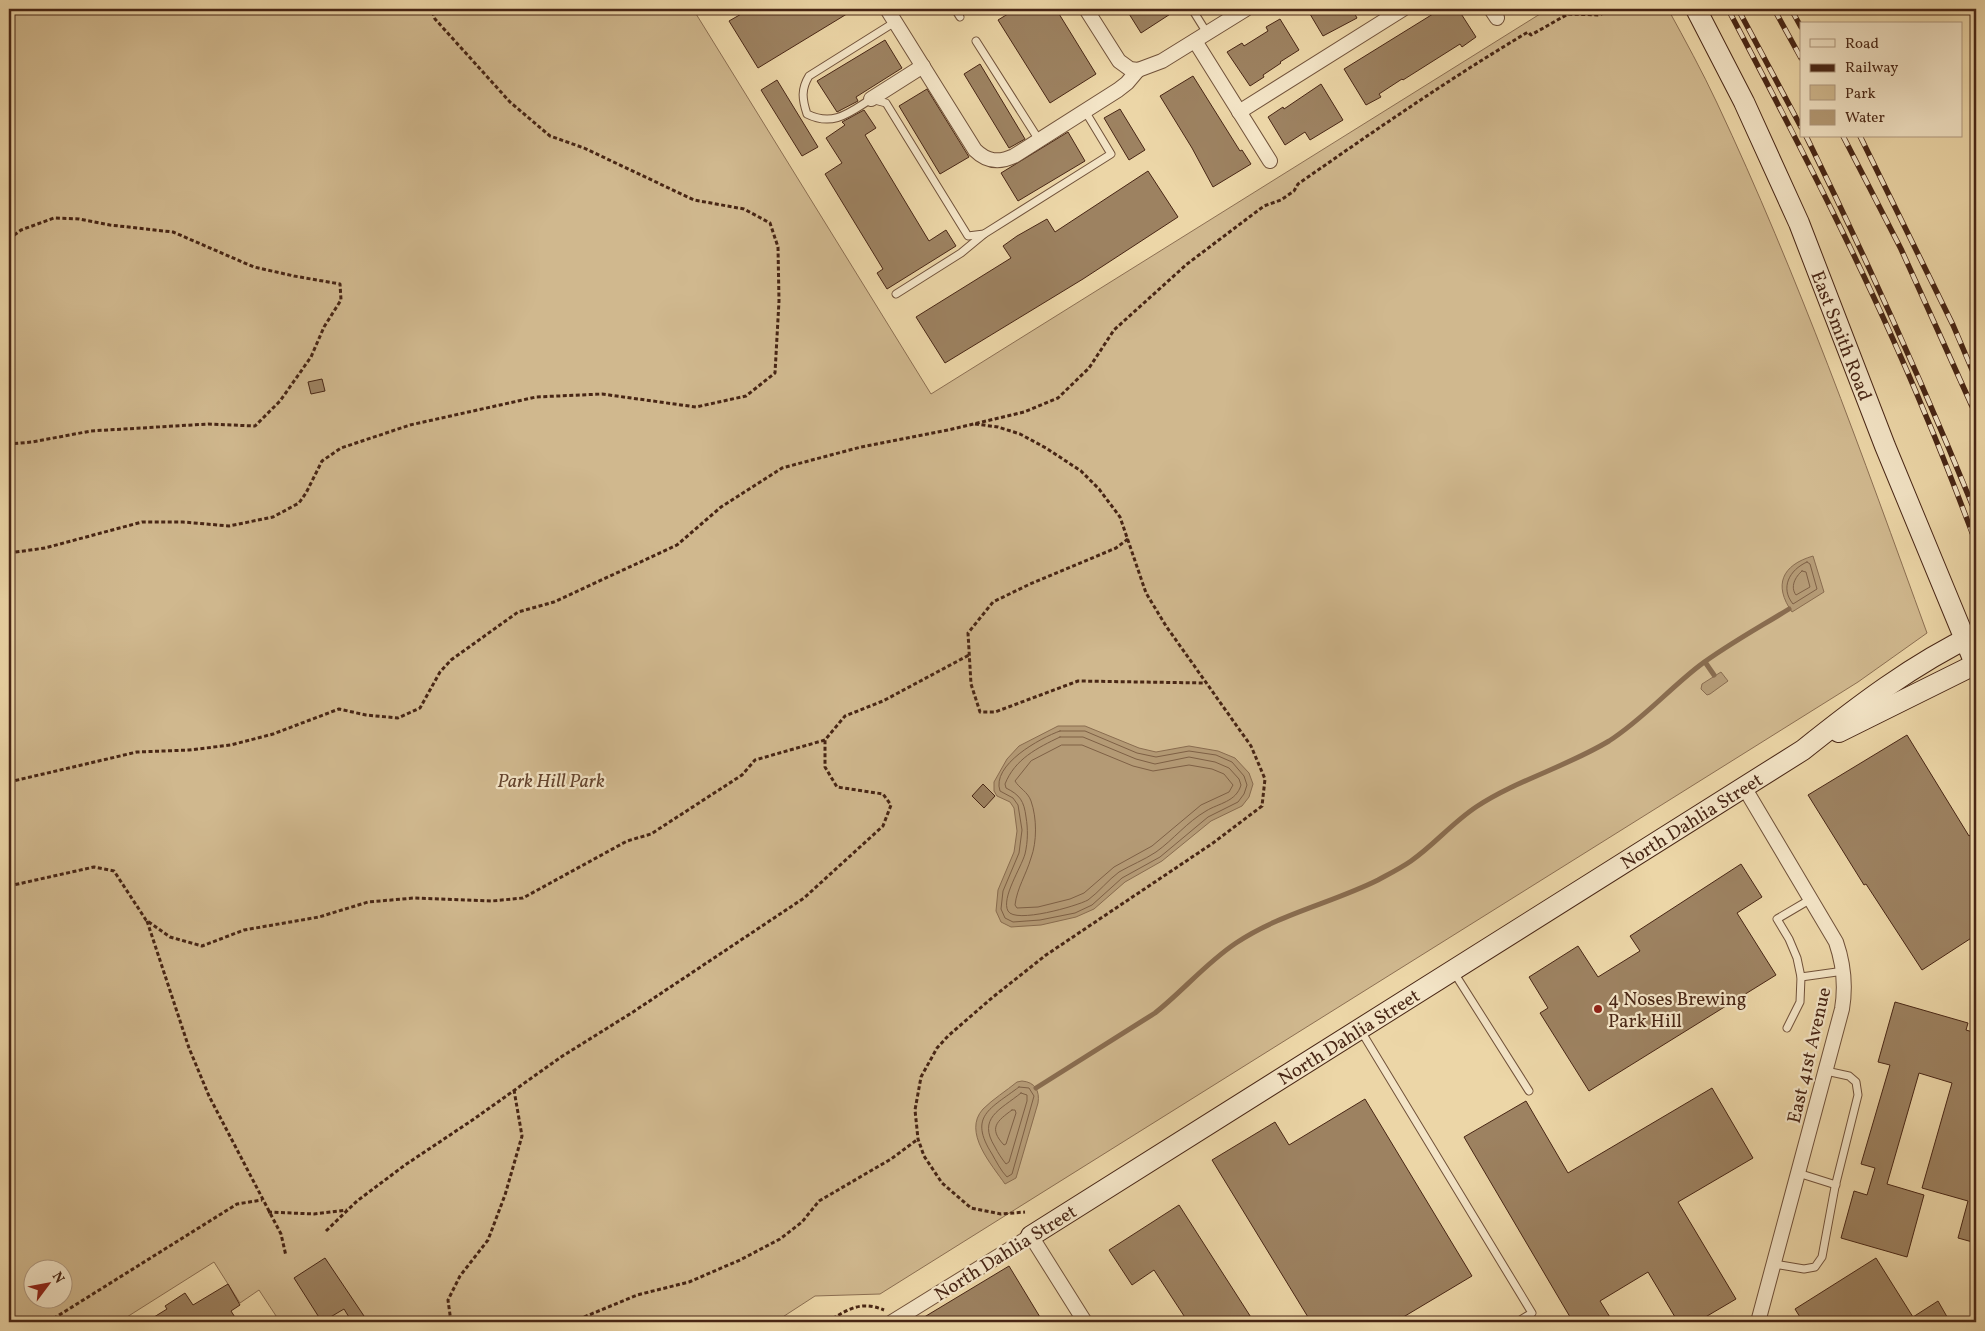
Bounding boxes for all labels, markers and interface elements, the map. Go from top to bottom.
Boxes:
legend [1800,22,1962,138]
text: Road [1845,34,1879,55]
text: Railway [1845,58,1898,79]
text: Park [1845,84,1876,105]
text: Water [1845,108,1885,129]
street label: East Smith Road [1804,267,1877,405]
street label: North Dahlia Street [1616,767,1768,877]
park label: Park Hill Park [497,769,605,795]
street label: North Dahlia Street [1273,983,1426,1092]
street label: East 41st Avenue [1782,985,1838,1126]
place label: 4 Noses Brewing Park Hill [1608,987,1747,1035]
marker: 4 Noses Brewing Park Hill [1592,1003,1604,1015]
street label: North Dahlia Street [930,1199,1082,1308]
north arrow [22,1258,72,1308]
text: N [47,1269,69,1287]

